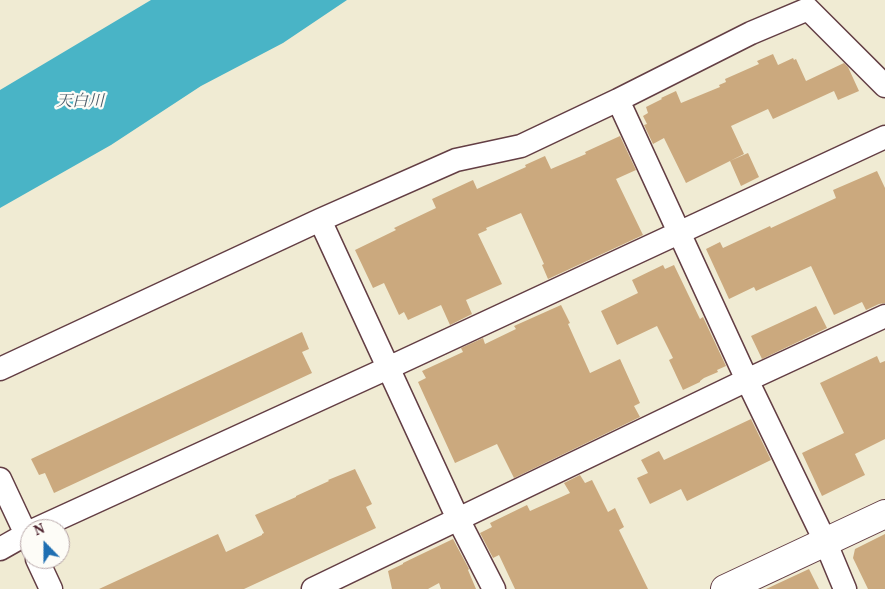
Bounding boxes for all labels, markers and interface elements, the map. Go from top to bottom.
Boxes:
water label: 天白川 [56,93,104,113]
north arrow [20,519,70,569]
text: N [31,520,48,541]

